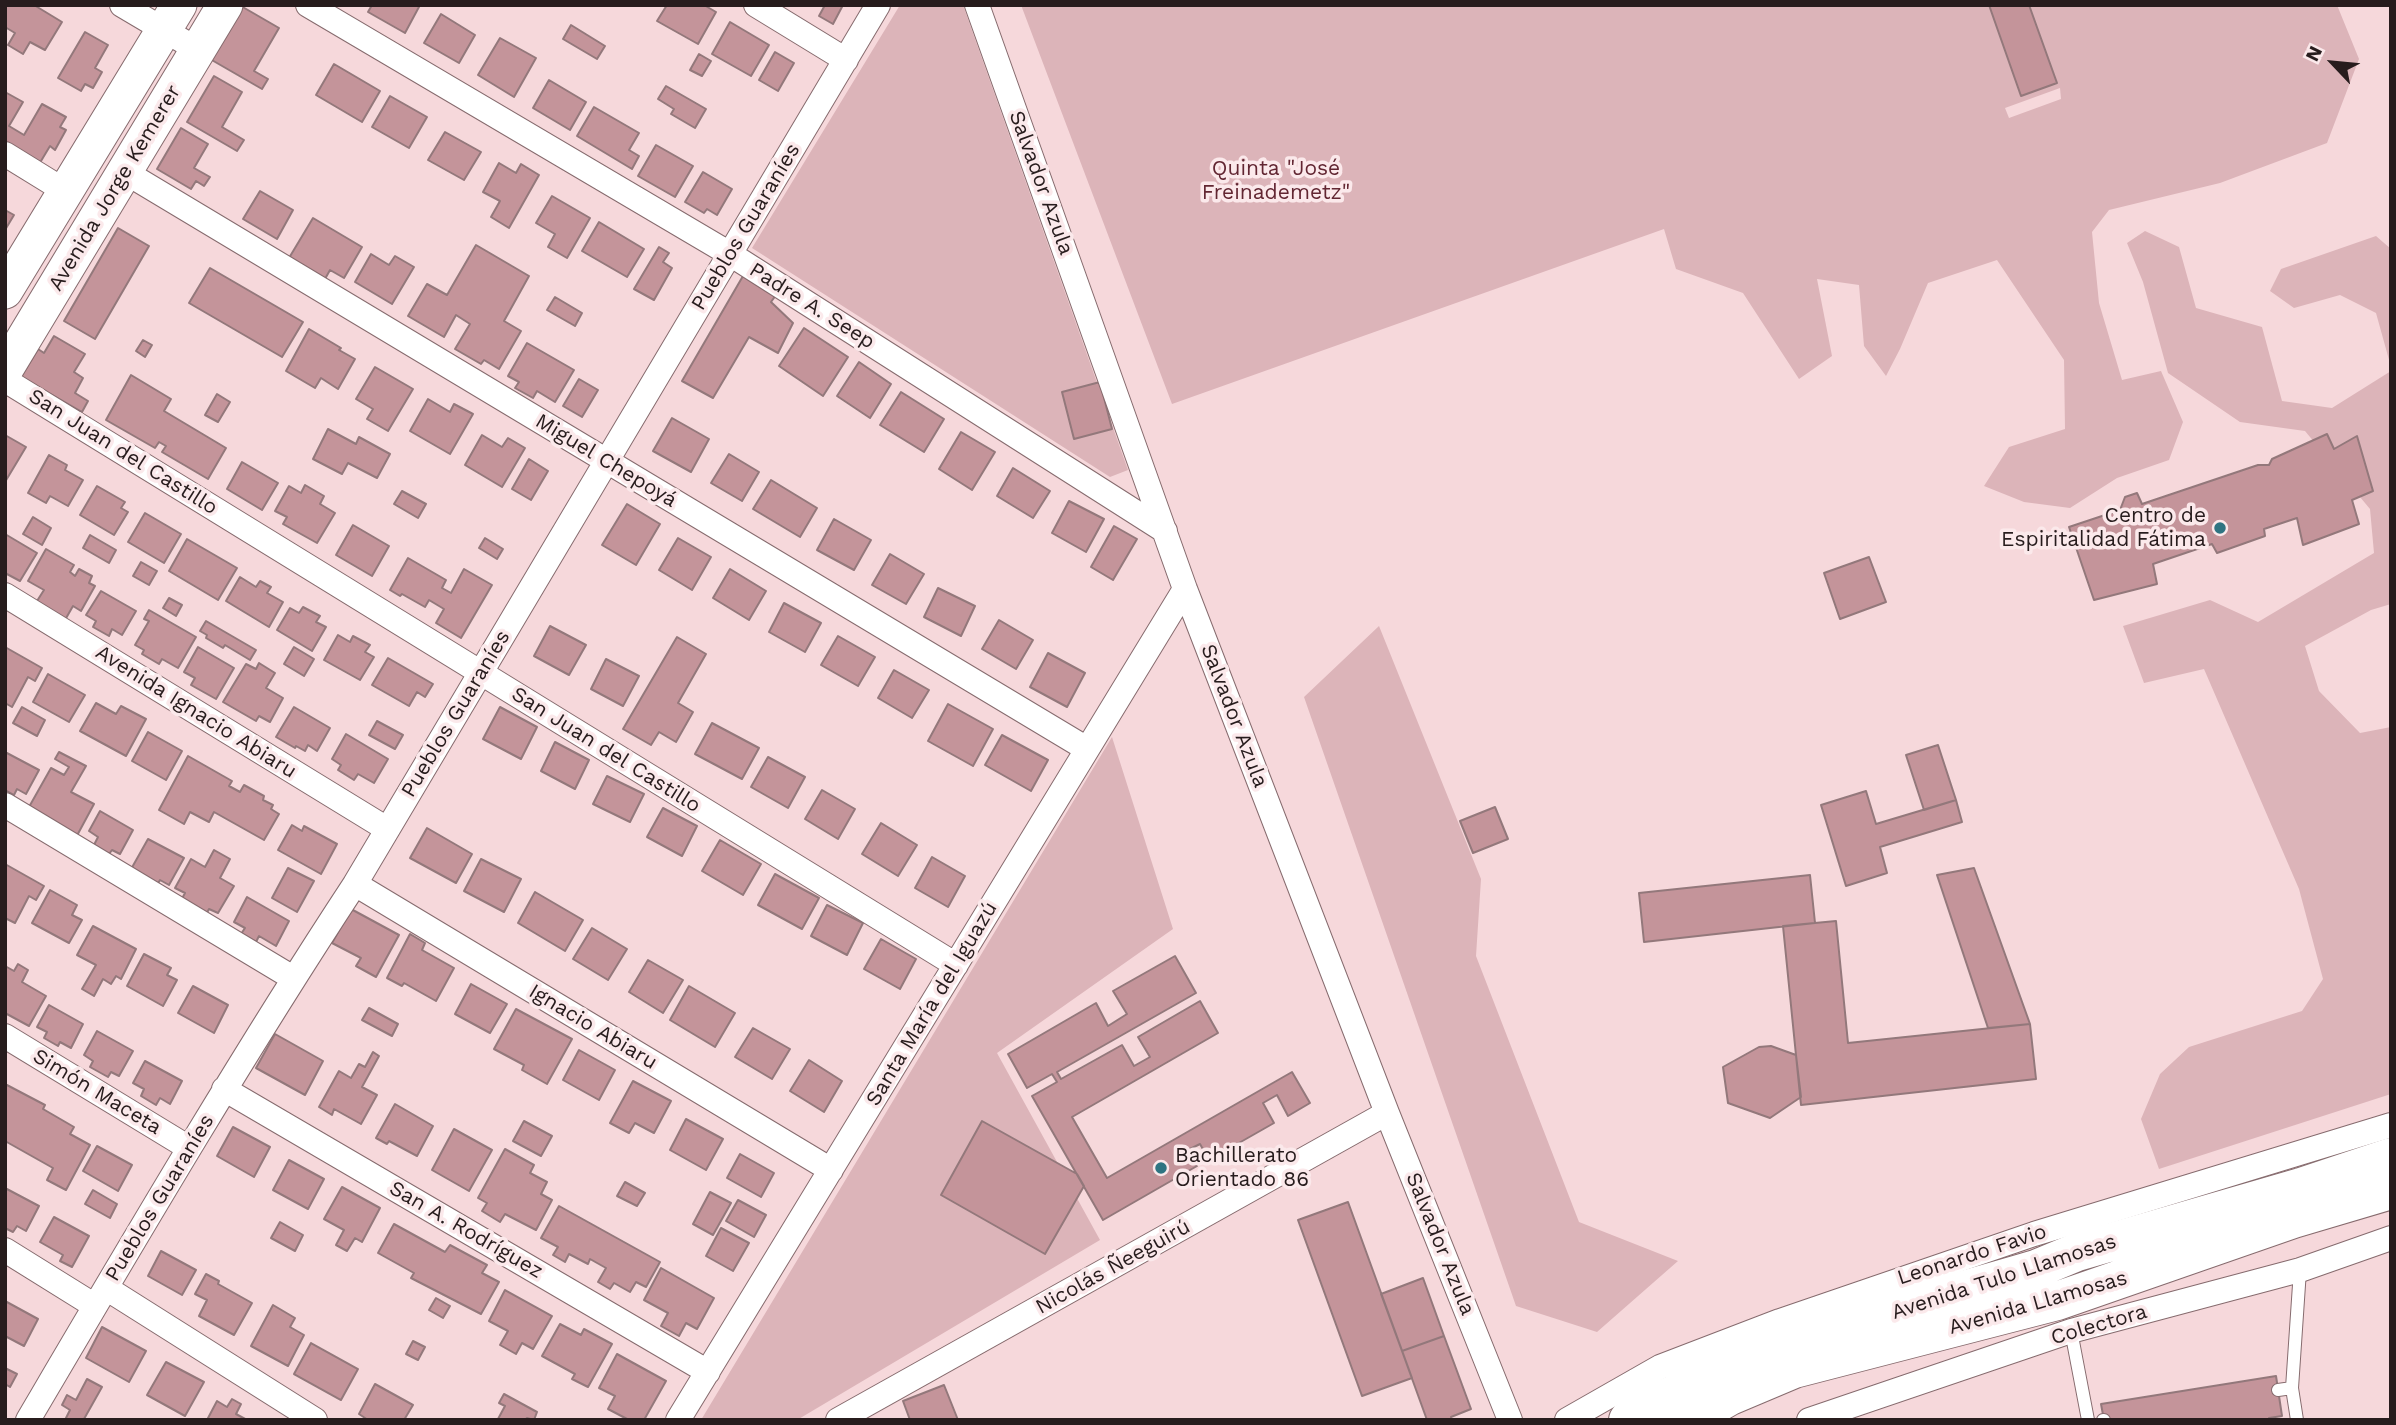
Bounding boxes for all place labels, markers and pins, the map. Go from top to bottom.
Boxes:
place label: Centro de Espiritalidad Fátima [2001,503,2206,553]
marker: Centro de Espiritalidad Fátima [2212,520,2228,536]
place label: Bachillerato Orientado 86 [1175,1143,1309,1193]
marker: Bachillerato Orientado 86 [1153,1160,1169,1176]

